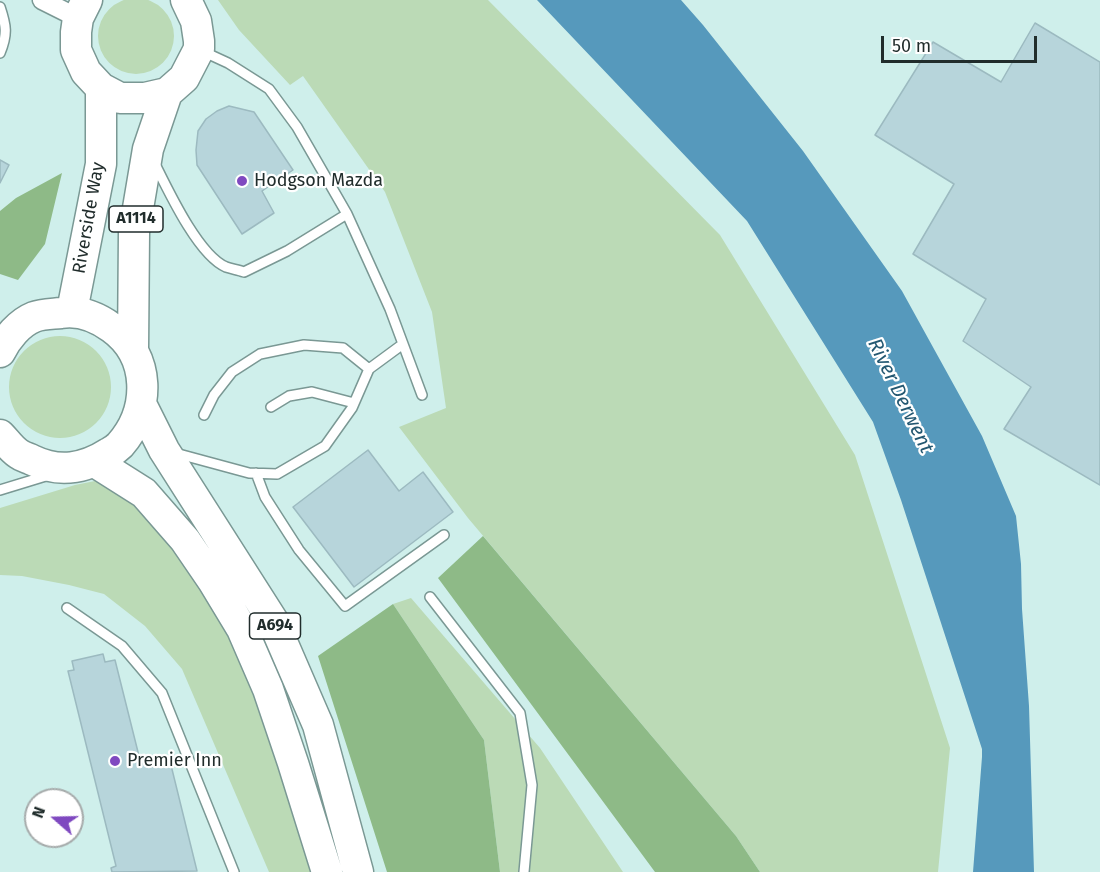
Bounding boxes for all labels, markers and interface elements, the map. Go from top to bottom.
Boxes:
scale bar [884,24,1040,62]
text: 50 m [892,35,931,57]
street label: Riverside Way [69,161,109,275]
place label: Hodgson Mazda [254,170,383,192]
marker: Hodgson Mazda [235,174,249,188]
road number: A1114 [109,206,163,232]
water label: River Derwent [862,335,938,457]
road number: A694 [250,613,300,639]
place label: Premier Inn [127,750,222,772]
marker: Premier Inn [108,754,122,768]
north arrow [24,788,84,848]
text: N [28,804,49,821]

